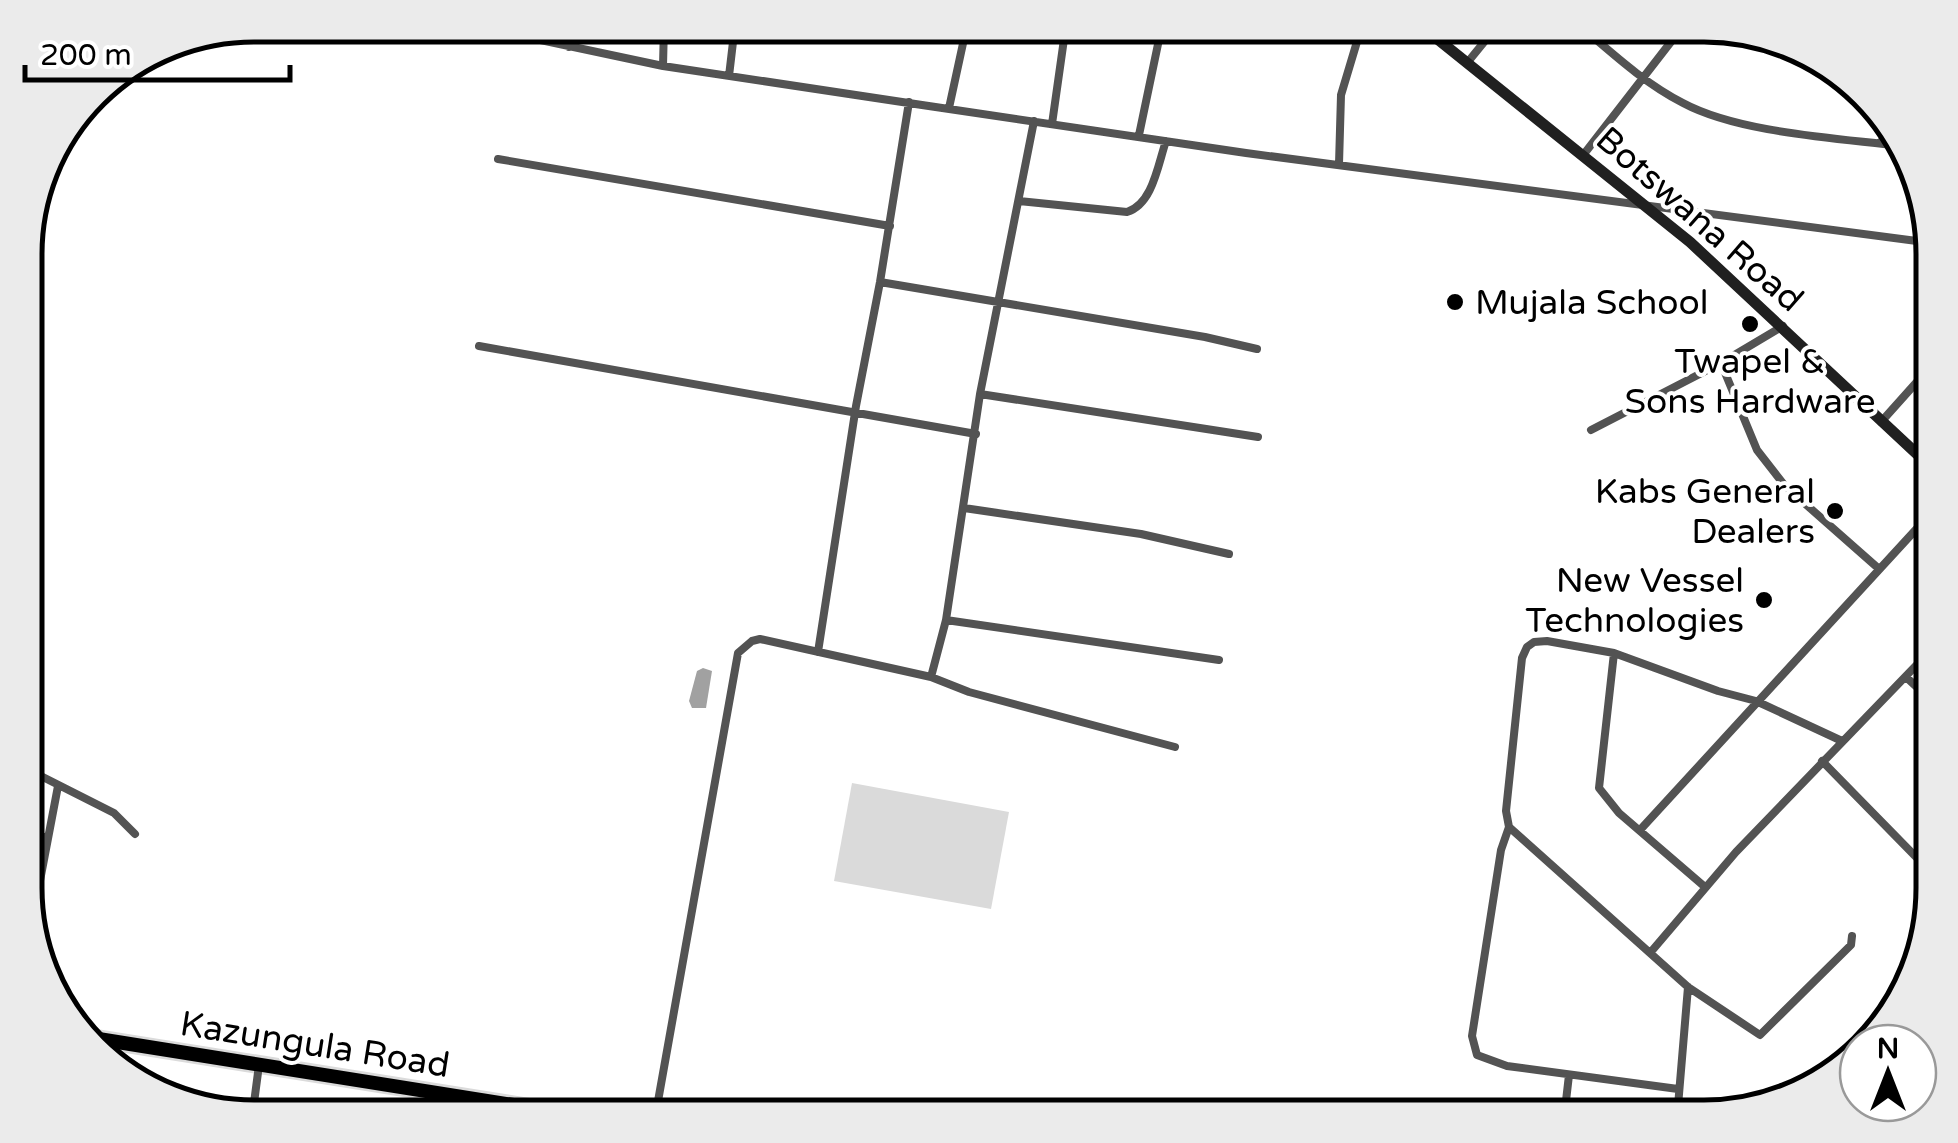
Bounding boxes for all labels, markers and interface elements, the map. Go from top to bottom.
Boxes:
scale bar [25,20,290,82]
text: 200 m [40,37,132,74]
street label: Botswana Road [1587,118,1811,321]
place label: Mujala School [1475,282,1709,324]
marker: Mujala School [1444,291,1466,313]
marker: Twapel & Sons Hardware [1739,313,1761,335]
place label: Twapel & Sons Hardware [1625,341,1876,423]
place label: Kabs General Dealers [1595,471,1815,553]
marker: Kabs General Dealers [1824,500,1846,522]
place label: New Vessel Technologies [1525,560,1744,642]
marker: New Vessel Technologies [1753,589,1775,611]
street label: Kazungula Road [177,1003,452,1087]
north arrow [1838,1023,1938,1123]
text: N [1877,1032,1899,1066]

